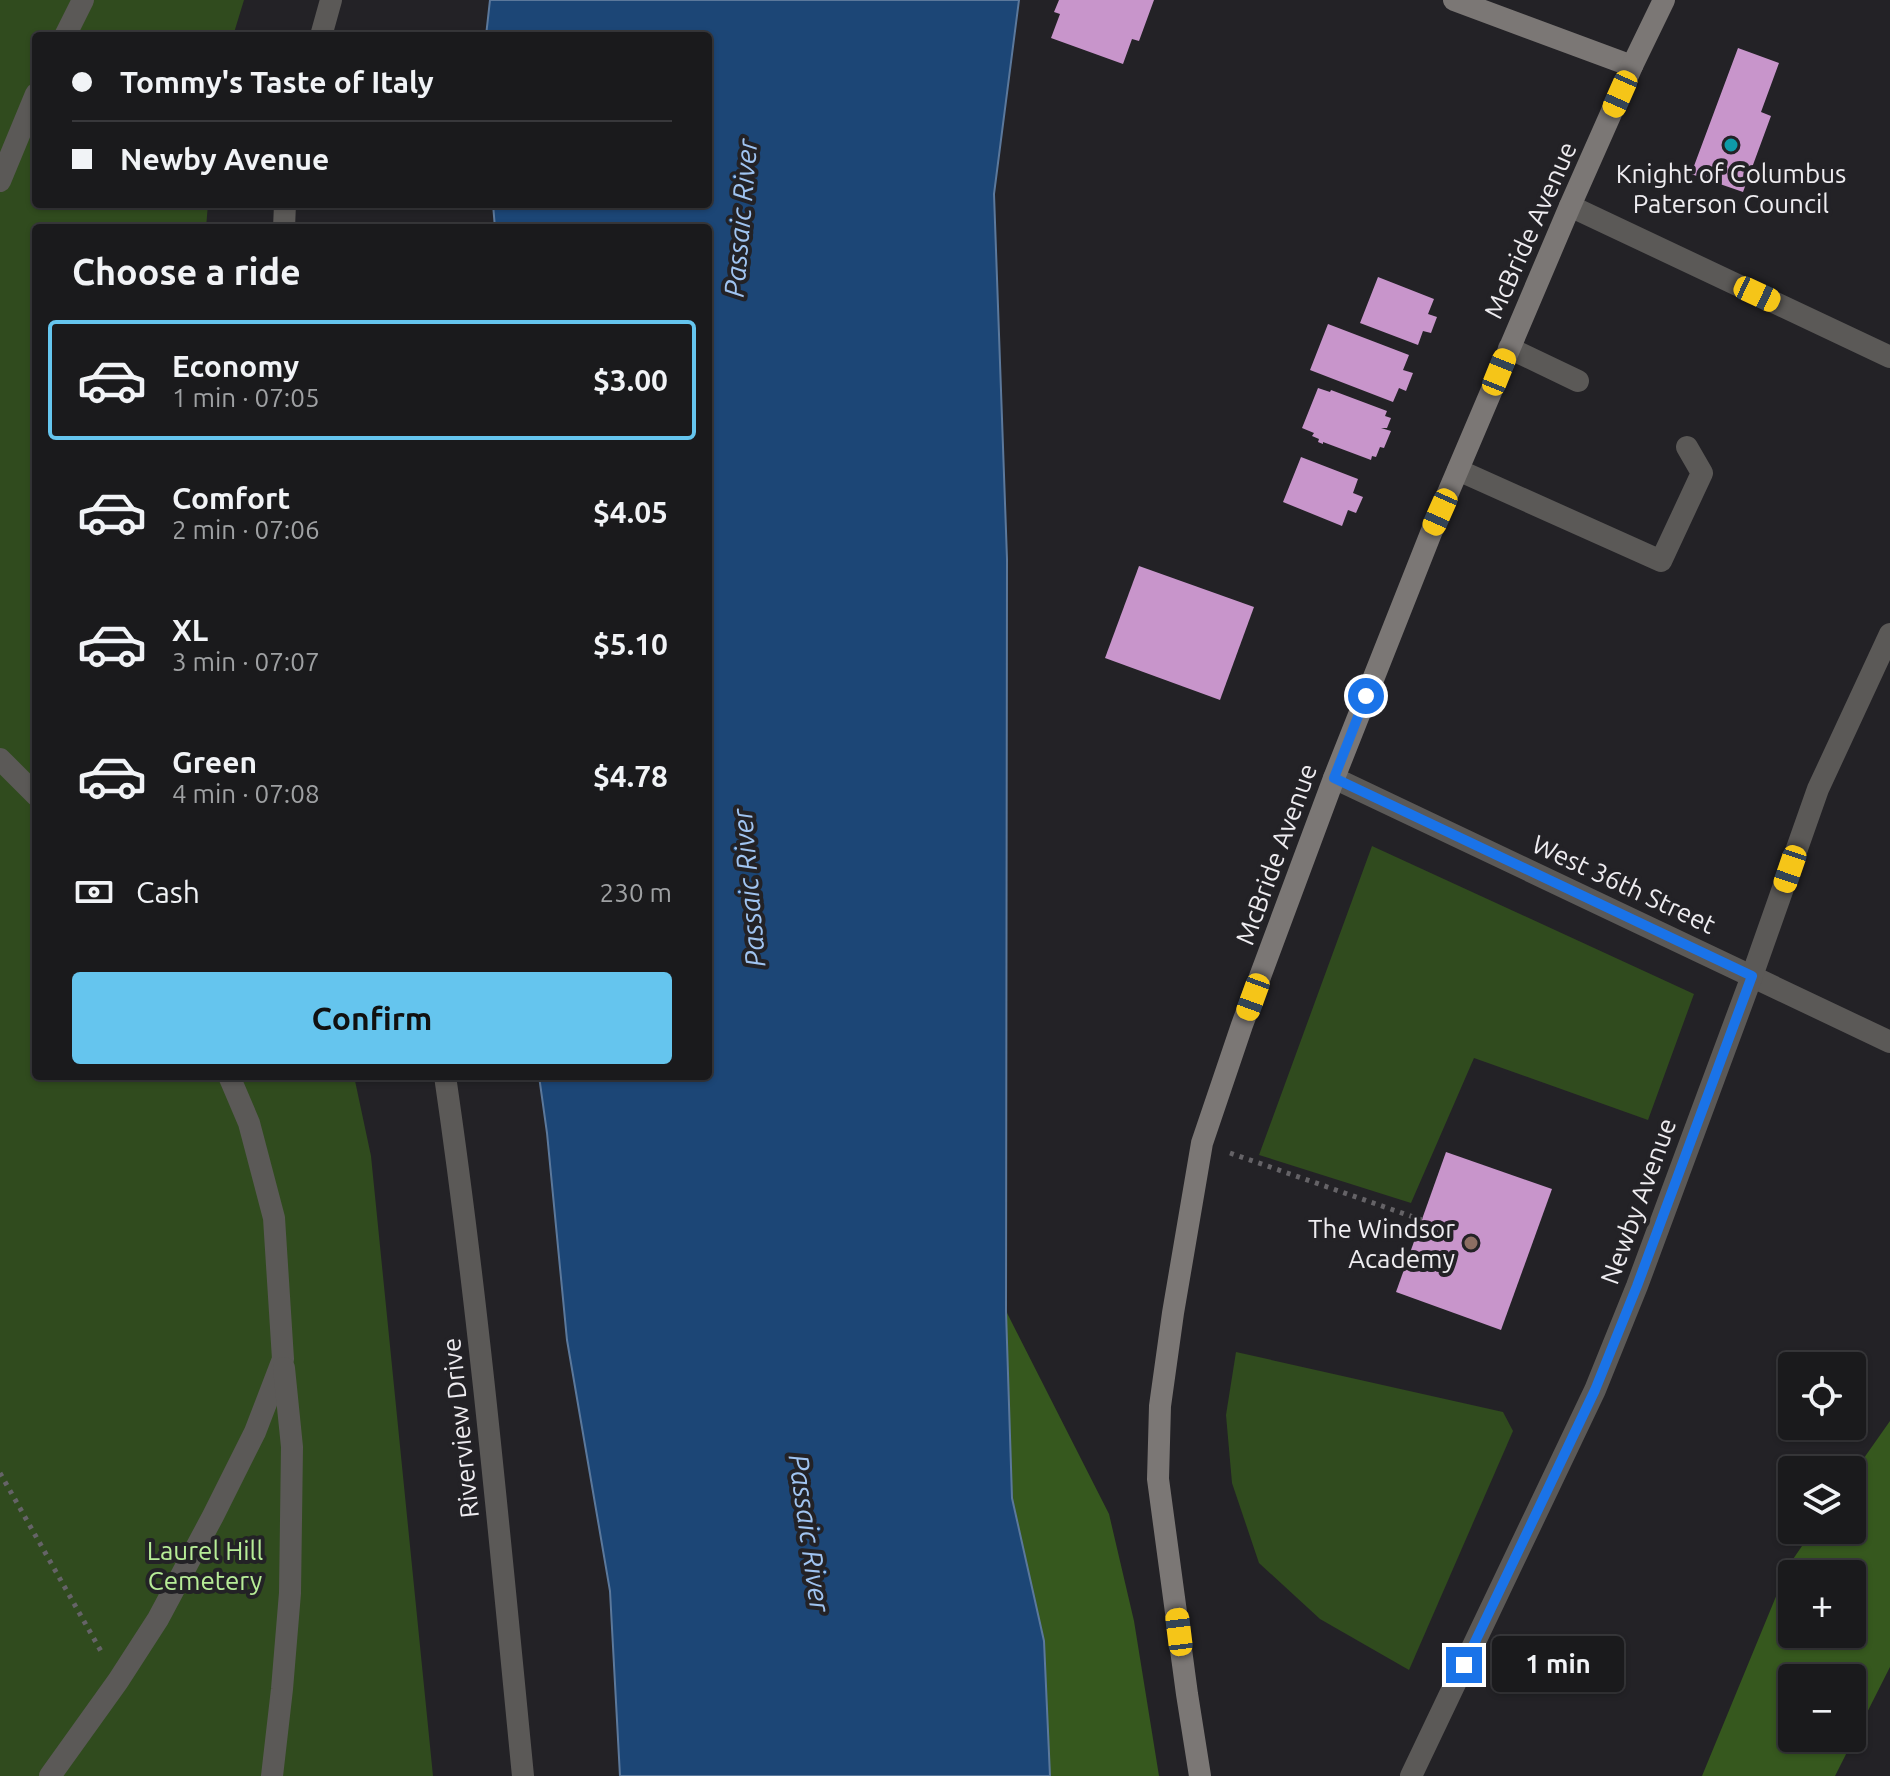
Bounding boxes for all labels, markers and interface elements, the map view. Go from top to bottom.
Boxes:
text: Tommy's Taste of Italy [120,65,434,99]
car [1599,67,1641,121]
water label: Passaic River [718,136,762,298]
marker: Knight of Columbus Paterson Council [1722,136,1740,154]
street label: McBride Avenue [1478,137,1582,323]
text: Newby Avenue [120,142,329,176]
place label: Knight of Columbus Paterson Council [1616,159,1846,218]
text: Choose a ride [72,251,301,292]
car [1730,273,1784,315]
icon: car [76,344,148,416]
car [1479,345,1519,399]
text: Economy [172,349,299,383]
text: $3.00 [593,363,668,397]
text: 1 min · 07:05 [172,383,320,412]
icon: car [76,476,148,548]
text: Comfort [172,481,290,515]
car [1419,485,1461,539]
text: $4.05 [593,495,668,529]
text: 2 min · 07:06 [172,515,320,544]
icon: car [76,608,148,680]
text: XL [172,613,208,647]
text: $5.10 [593,627,668,661]
text: 3 min · 07:07 [172,647,320,676]
route start [1348,678,1384,714]
icon: car [76,740,148,812]
text: Green [172,745,257,779]
text: $4.78 [593,759,668,793]
street label: McBride Avenue [1230,760,1322,948]
text: 4 min · 07:08 [172,779,320,808]
water label: Passaic River [726,806,770,968]
street label: West 36th Street [1528,829,1720,939]
car [1771,842,1809,896]
icon: cash [72,870,116,914]
text: Cash [136,875,200,909]
text: 230 m [600,878,672,907]
car [1234,970,1272,1024]
button: Confirm [72,972,672,1064]
street label: Newby Avenue [1595,1114,1681,1288]
place label: The Windsor Academy [1308,1214,1455,1273]
marker: The Windsor Academy [1462,1234,1480,1252]
street label: Riverview Drive [436,1337,484,1519]
map controls [1778,1352,1866,1752]
button: locate [1778,1352,1866,1440]
water label: Passaic River [784,1452,837,1615]
button: layers [1778,1456,1866,1544]
park label: Laurel Hill Cemetery [147,1536,263,1595]
button: + [1778,1560,1866,1648]
car [1164,1607,1194,1657]
callout: 1 min [1492,1637,1624,1693]
route end [1446,1647,1482,1683]
text: 1 min [1525,1649,1591,1678]
button: − [1778,1664,1866,1752]

